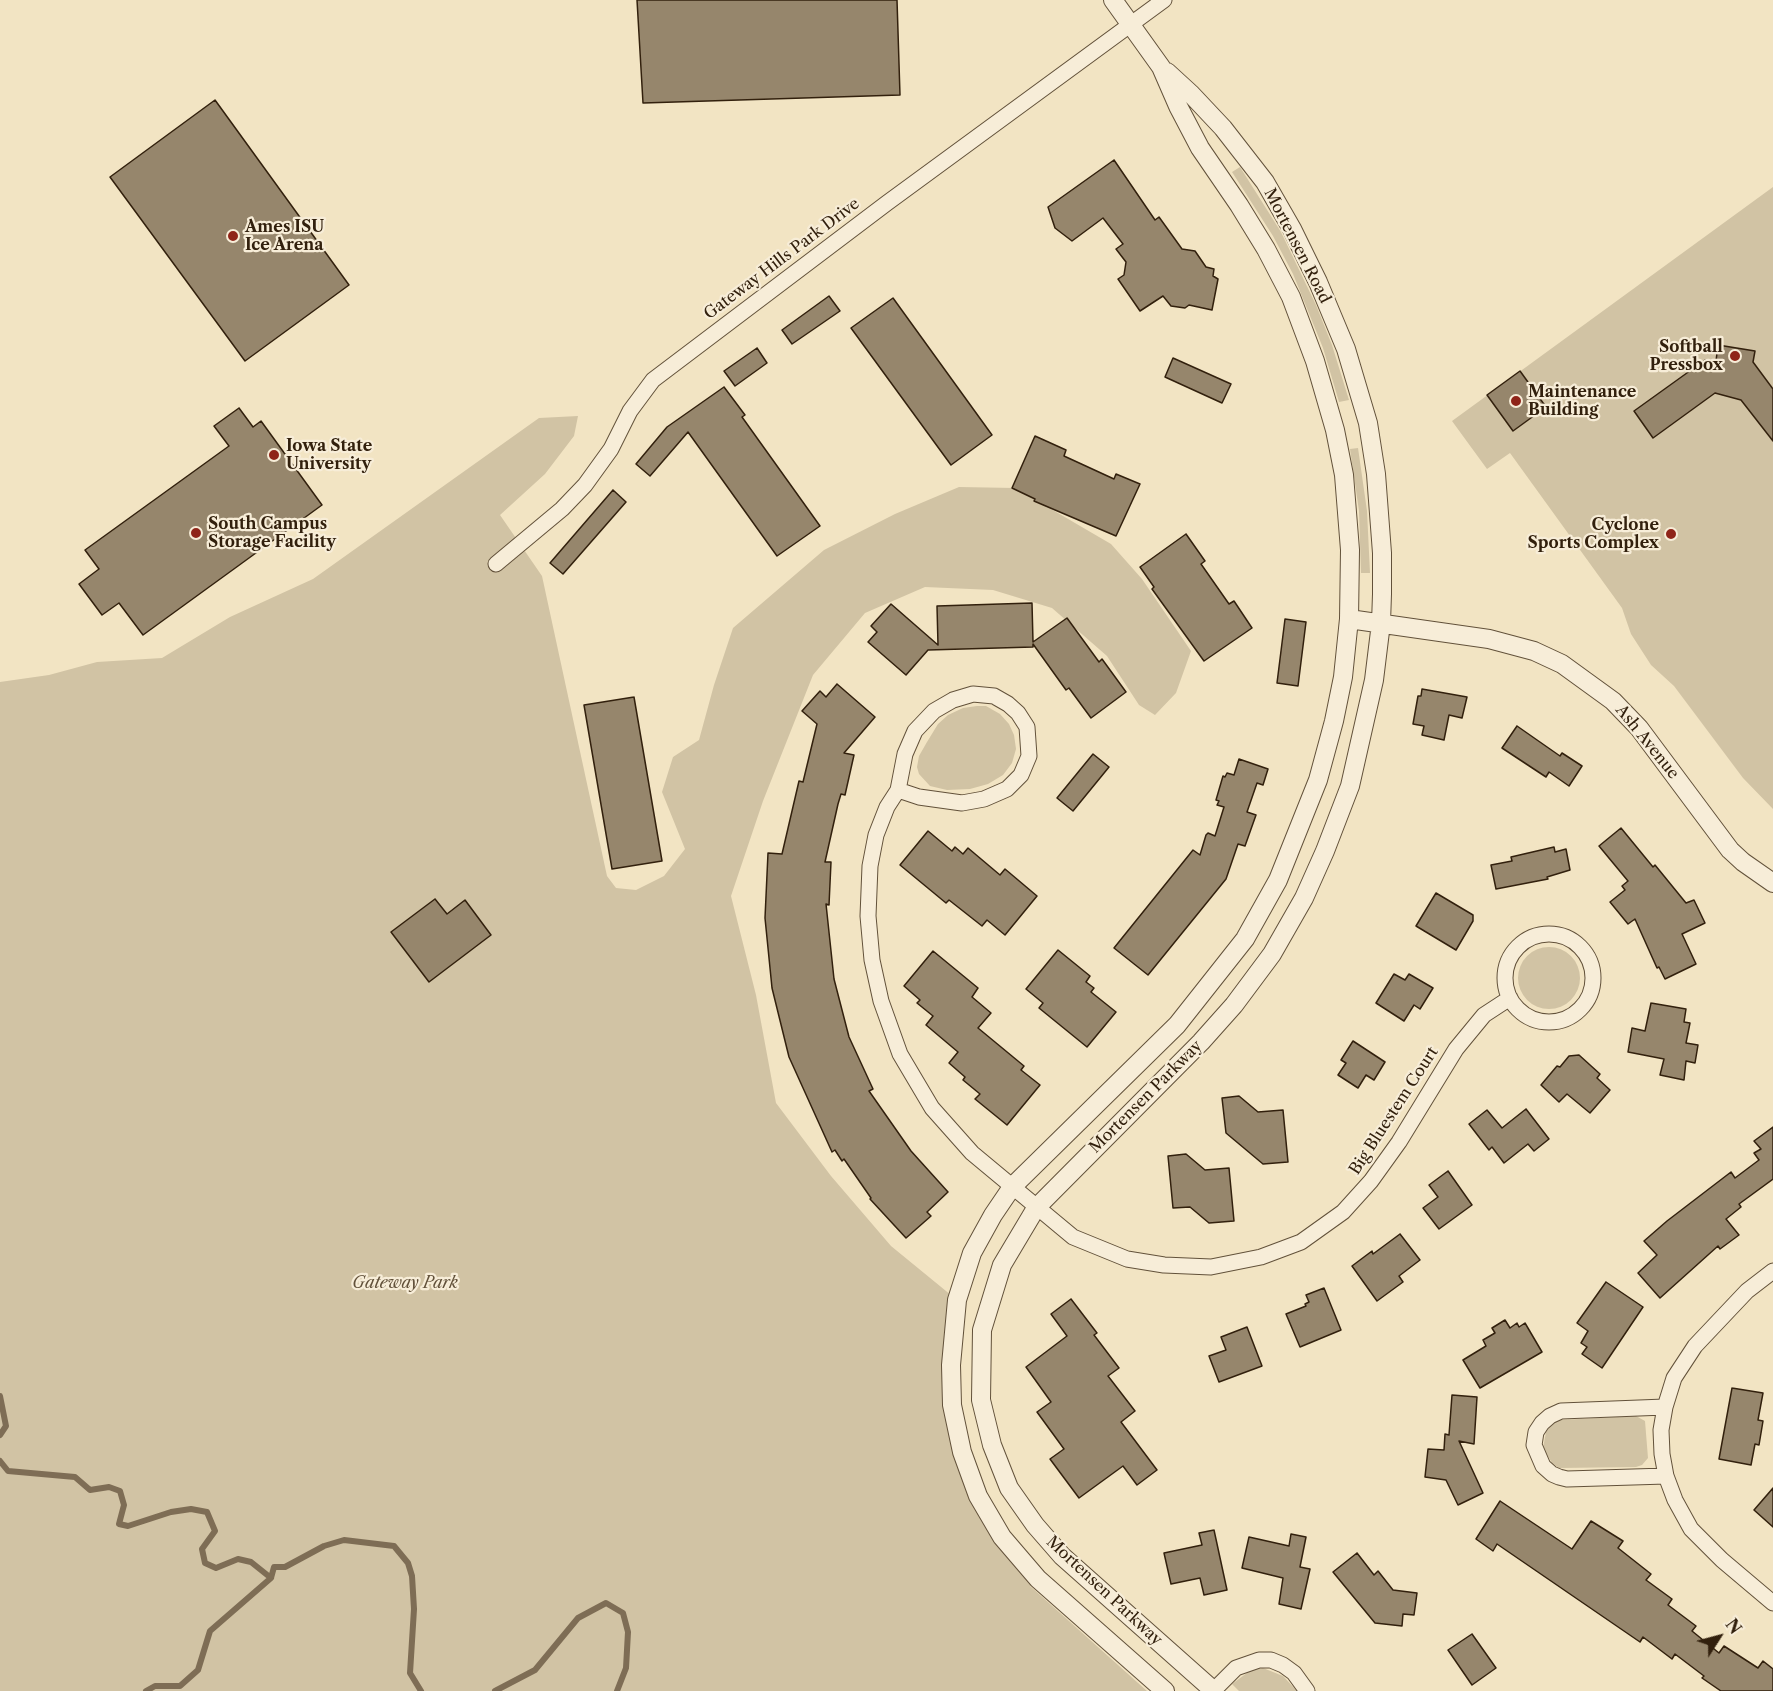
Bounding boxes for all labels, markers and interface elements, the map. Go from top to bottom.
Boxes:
street label: Mortensen Road [1260,185,1334,307]
street label: Gateway Hills Park Drive [701,194,863,324]
place label: Ames ISU Ice Arena [245,217,324,255]
marker: Ames ISU Ice Arena [226,229,240,243]
place label: Softball Pressbox [1650,337,1723,375]
marker: Softball Pressbox [1728,349,1742,363]
place label: Maintenance Building [1528,382,1636,420]
marker: Maintenance Building [1509,394,1523,408]
place label: Iowa State University [286,436,372,474]
marker: Iowa State University [267,448,281,462]
place label: South Campus Storage Facility [208,514,336,552]
place label: Cyclone Sports Complex [1528,515,1659,553]
marker: South Campus Storage Facility [189,526,203,540]
marker: Cyclone Sports Complex [1664,527,1678,541]
street label: Ash Avenue [1611,701,1683,783]
street label: Mortensen Parkway [1086,1037,1206,1157]
street label: Big Bluestem Court [1346,1044,1442,1178]
park label: Gateway Park [352,1273,458,1293]
street label: Mortensen Parkway [1042,1532,1166,1650]
north arrow [1689,1607,1749,1667]
text: N [1721,1615,1746,1638]

